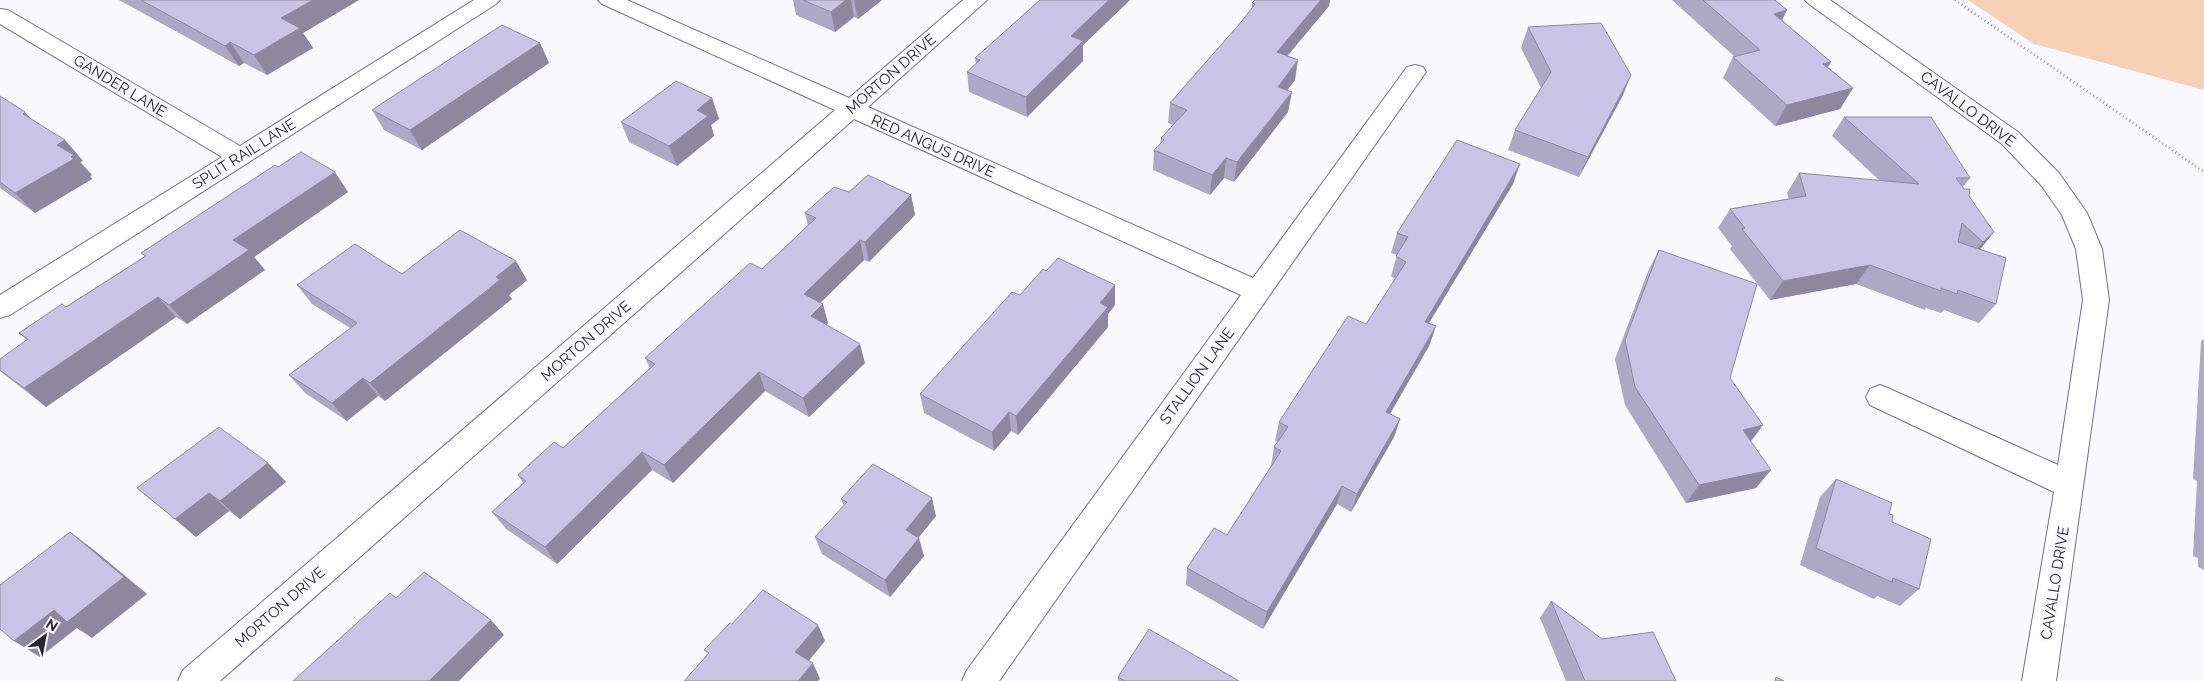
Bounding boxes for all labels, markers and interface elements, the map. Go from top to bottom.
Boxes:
street label: MORTON DRIVE [842,30,940,118]
street label: GANDER LANE [70,51,170,121]
street label: CAVALLO DRIVE [1917,67,2019,151]
street label: RED ANGUS DRIVE [868,111,998,181]
street label: SPLIT RAIL LANE [189,115,299,193]
street label: MORTON DRIVE [537,297,635,385]
street label: STALLION LANE [1156,324,1238,428]
street label: CAVALLO DRIVE [2037,525,2073,641]
street label: MORTON DRIVE [231,563,329,651]
north arrow [20,611,70,661]
text: N [43,615,61,635]

